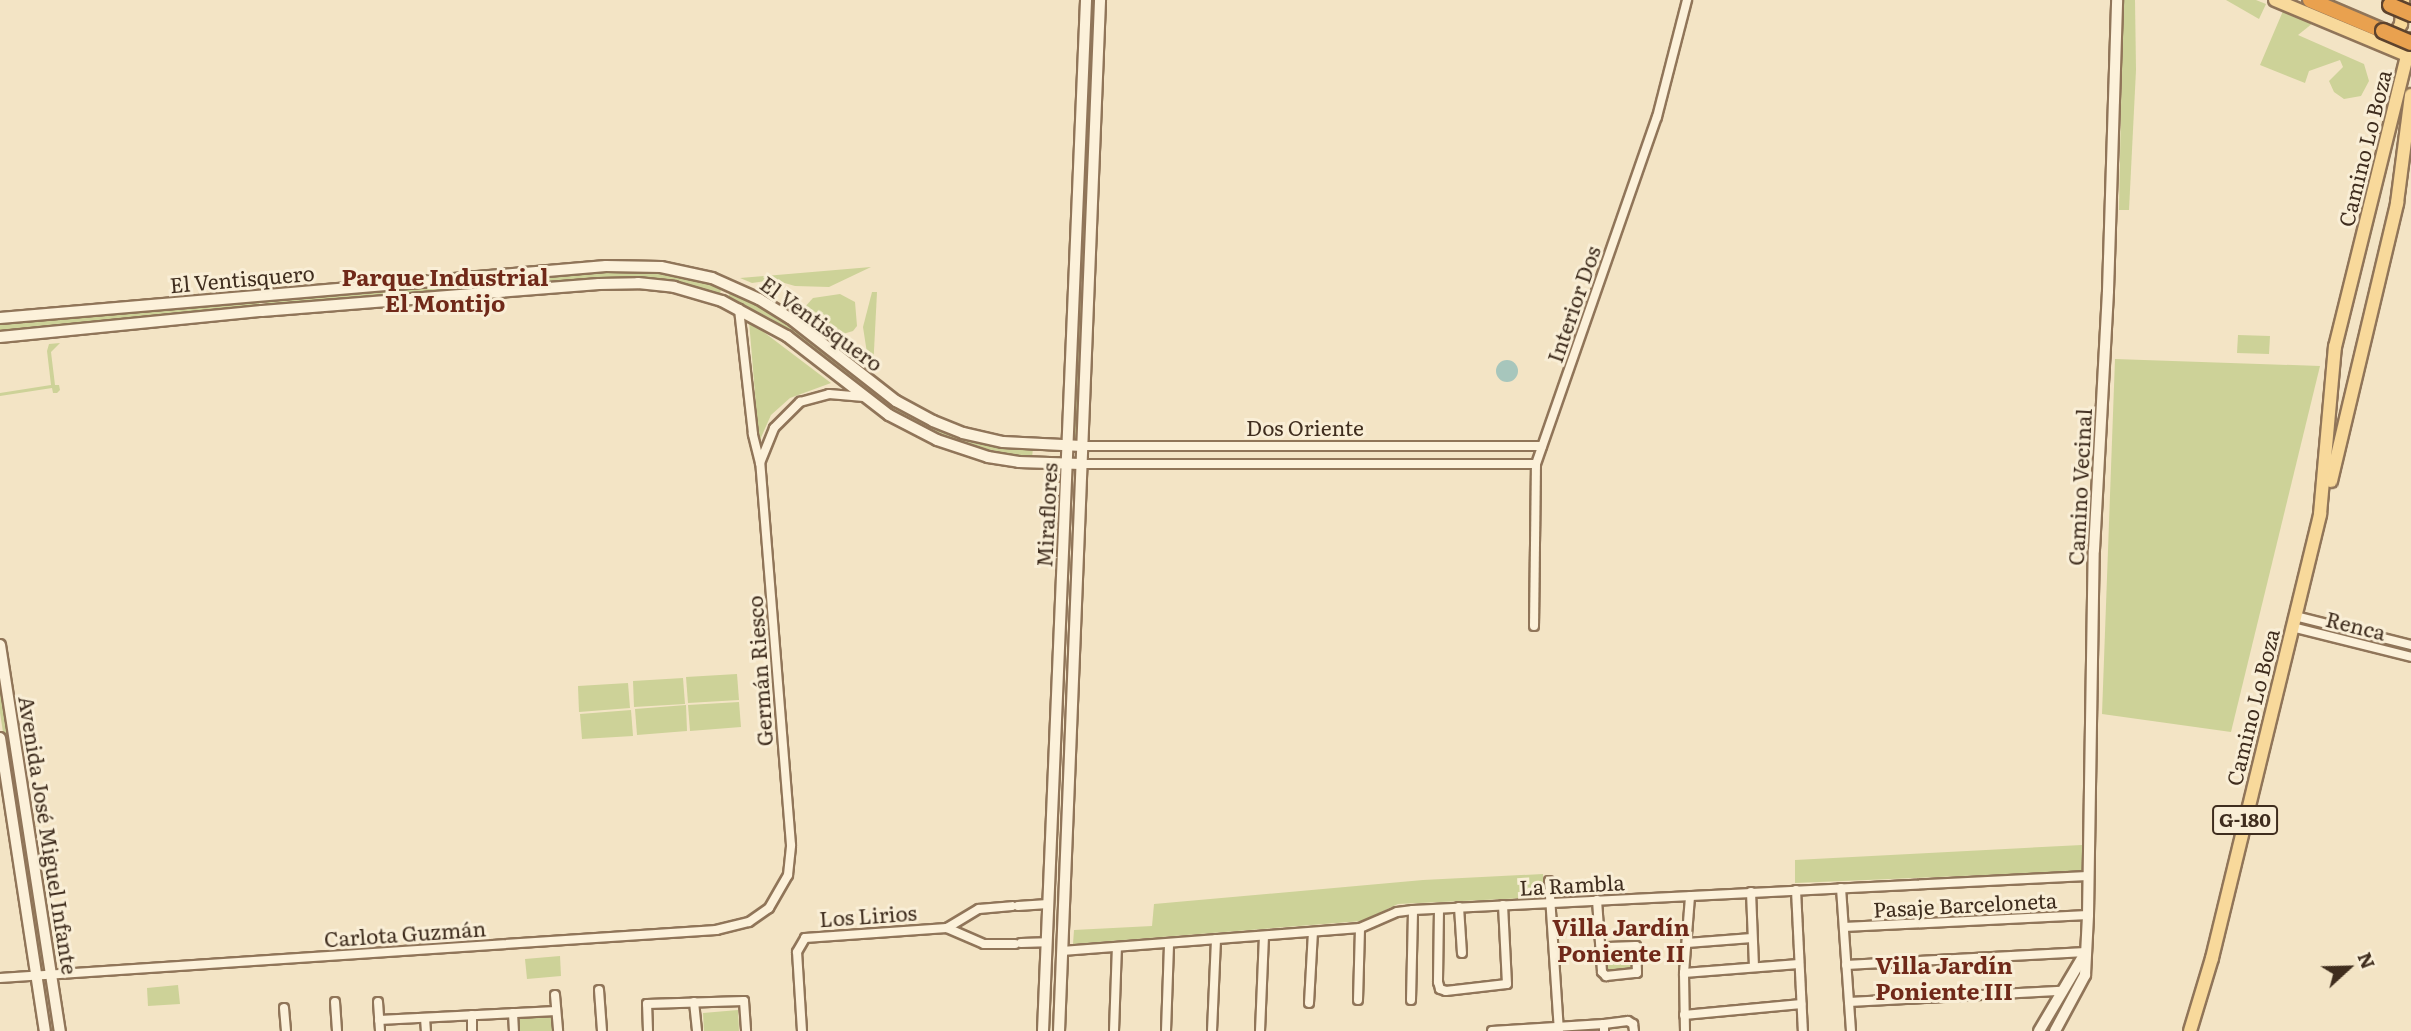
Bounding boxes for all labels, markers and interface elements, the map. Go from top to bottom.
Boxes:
street label: Camino Lo Boza [2332,67,2396,229]
street label: Interior Dos [1541,242,1605,366]
street label: El Ventisquero [169,259,315,297]
district label: Parque Industrial El Montijo [341,262,549,316]
street label: El Ventisquero [756,270,888,376]
street label: Camino Vecinal [2062,408,2096,566]
street label: Dos Oriente [1246,414,1364,440]
street label: Miraflores [1031,462,1061,568]
street label: Germán Riesco [741,595,777,747]
street label: Renca [2323,605,2389,645]
street label: Camino Lo Boza [2220,626,2284,788]
street label: Avenida José Miguel Infante [15,694,83,976]
road number: G-180 [2212,804,2278,835]
street label: La Rambla [1519,869,1625,899]
street label: Pasaje Barceloneta [1872,887,2058,921]
street label: Los Lirios [818,899,918,931]
district label: Villa Jardín Poniente II [1552,912,1690,966]
street label: Carlota Guzmán [323,915,487,951]
north arrow [2313,933,2383,1003]
text: N [2351,947,2383,973]
district label: Villa Jardín Poniente III [1875,950,2013,1004]

